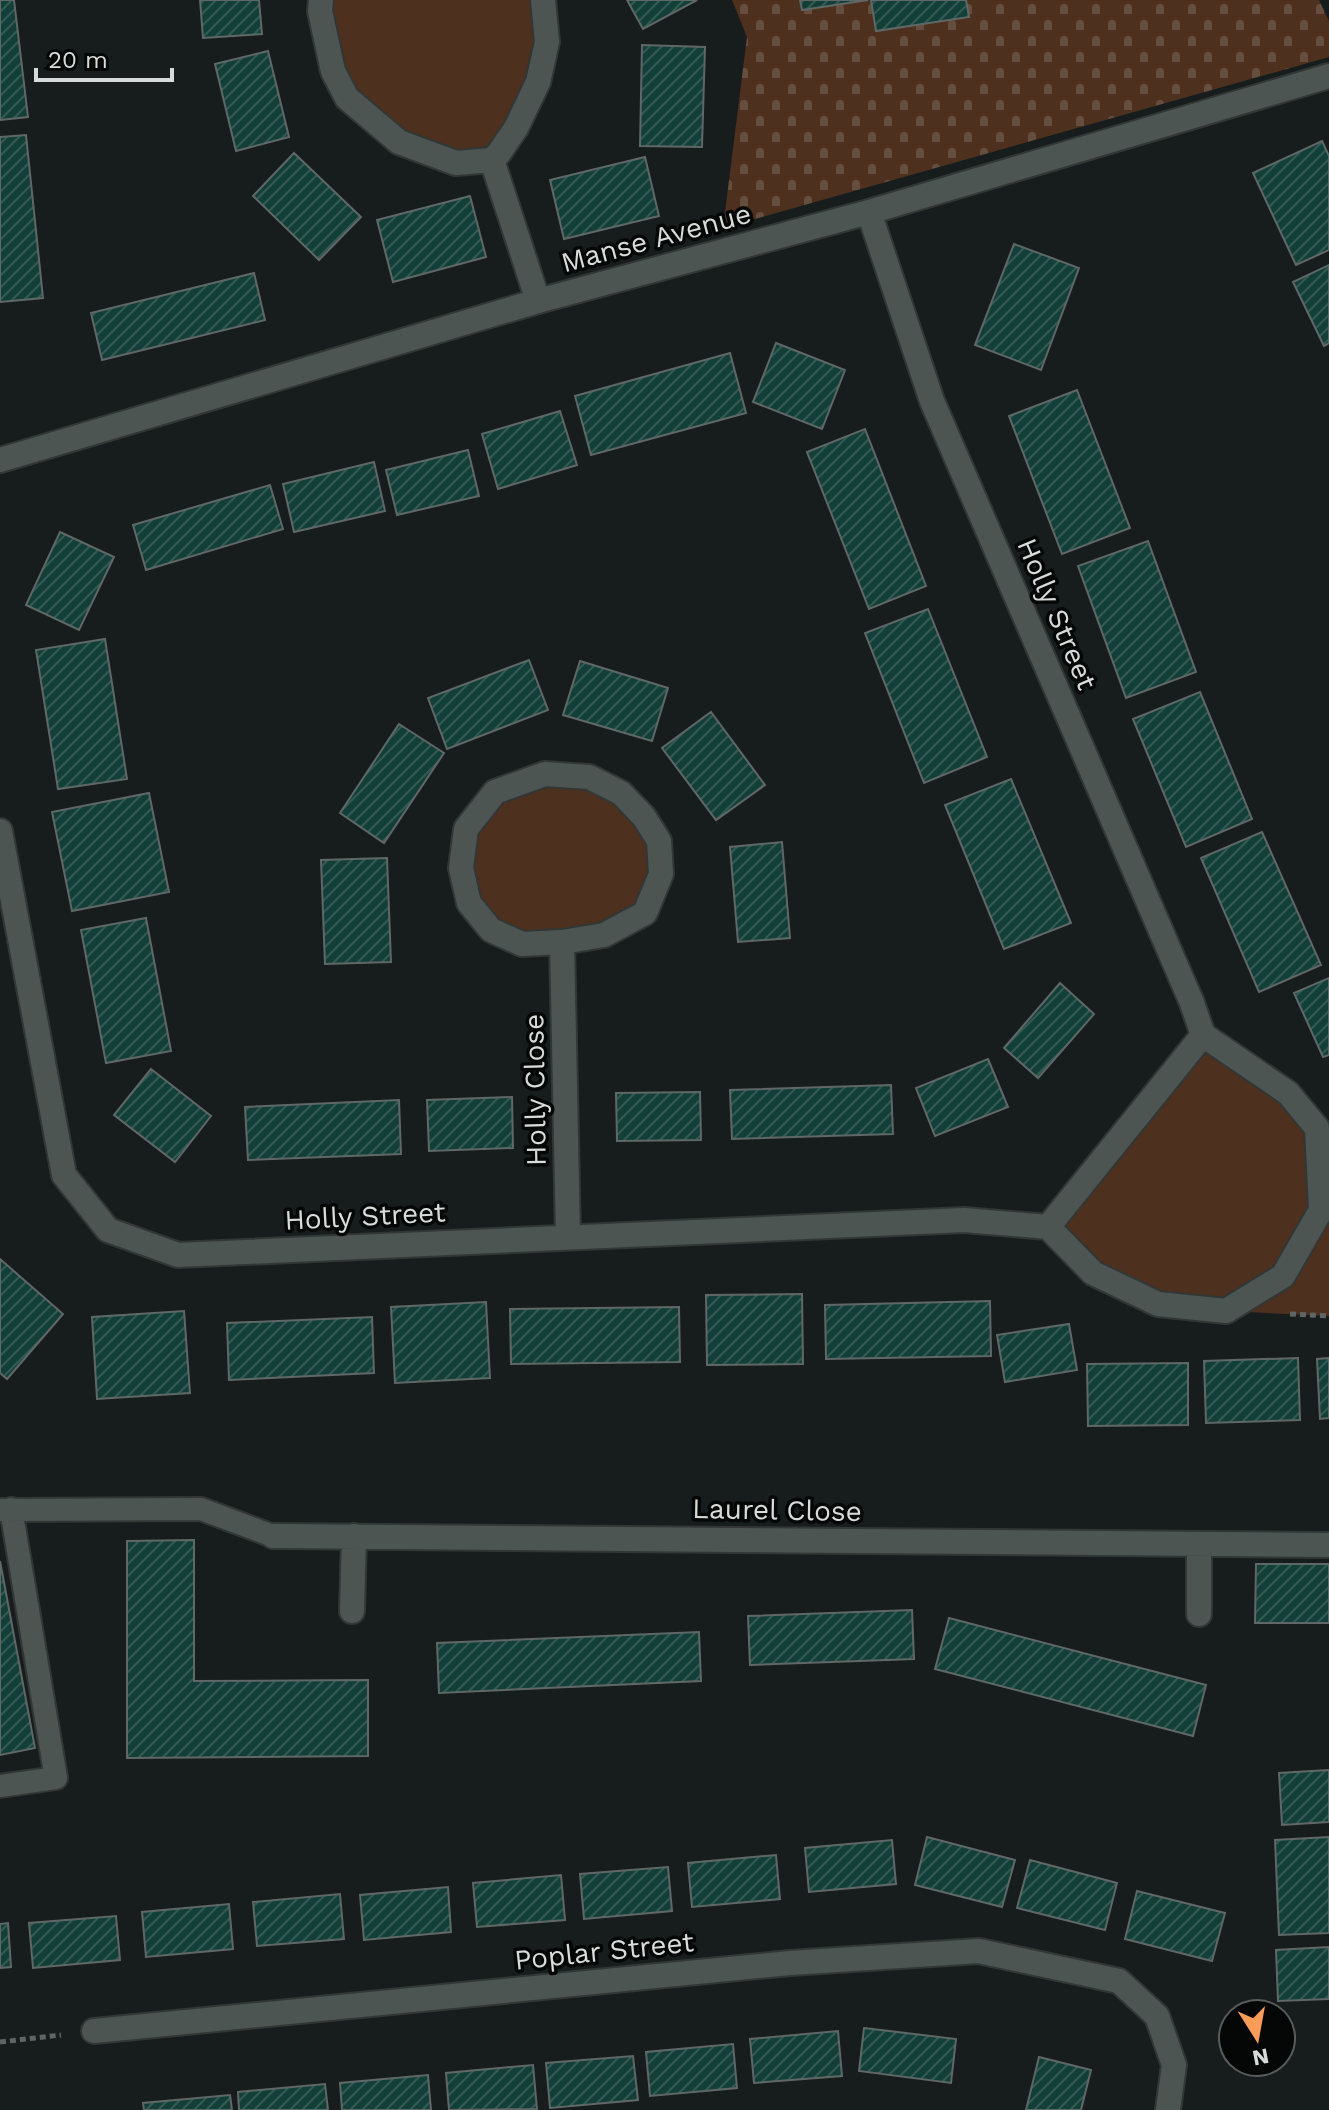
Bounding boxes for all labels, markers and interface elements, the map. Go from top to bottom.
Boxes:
scale bar [36,32,172,82]
text: 20 m [48,46,108,74]
street label: Manse Avenue [557,197,755,279]
street label: Holly Street [1010,533,1104,695]
street label: Holly Close [517,1014,553,1166]
street label: Holly Street [284,1195,447,1237]
street label: Laurel Close [692,1492,862,1528]
street label: Poplar Street [513,1925,696,1977]
north arrow [1217,1998,1297,2078]
text: N [1250,2043,1271,2071]

